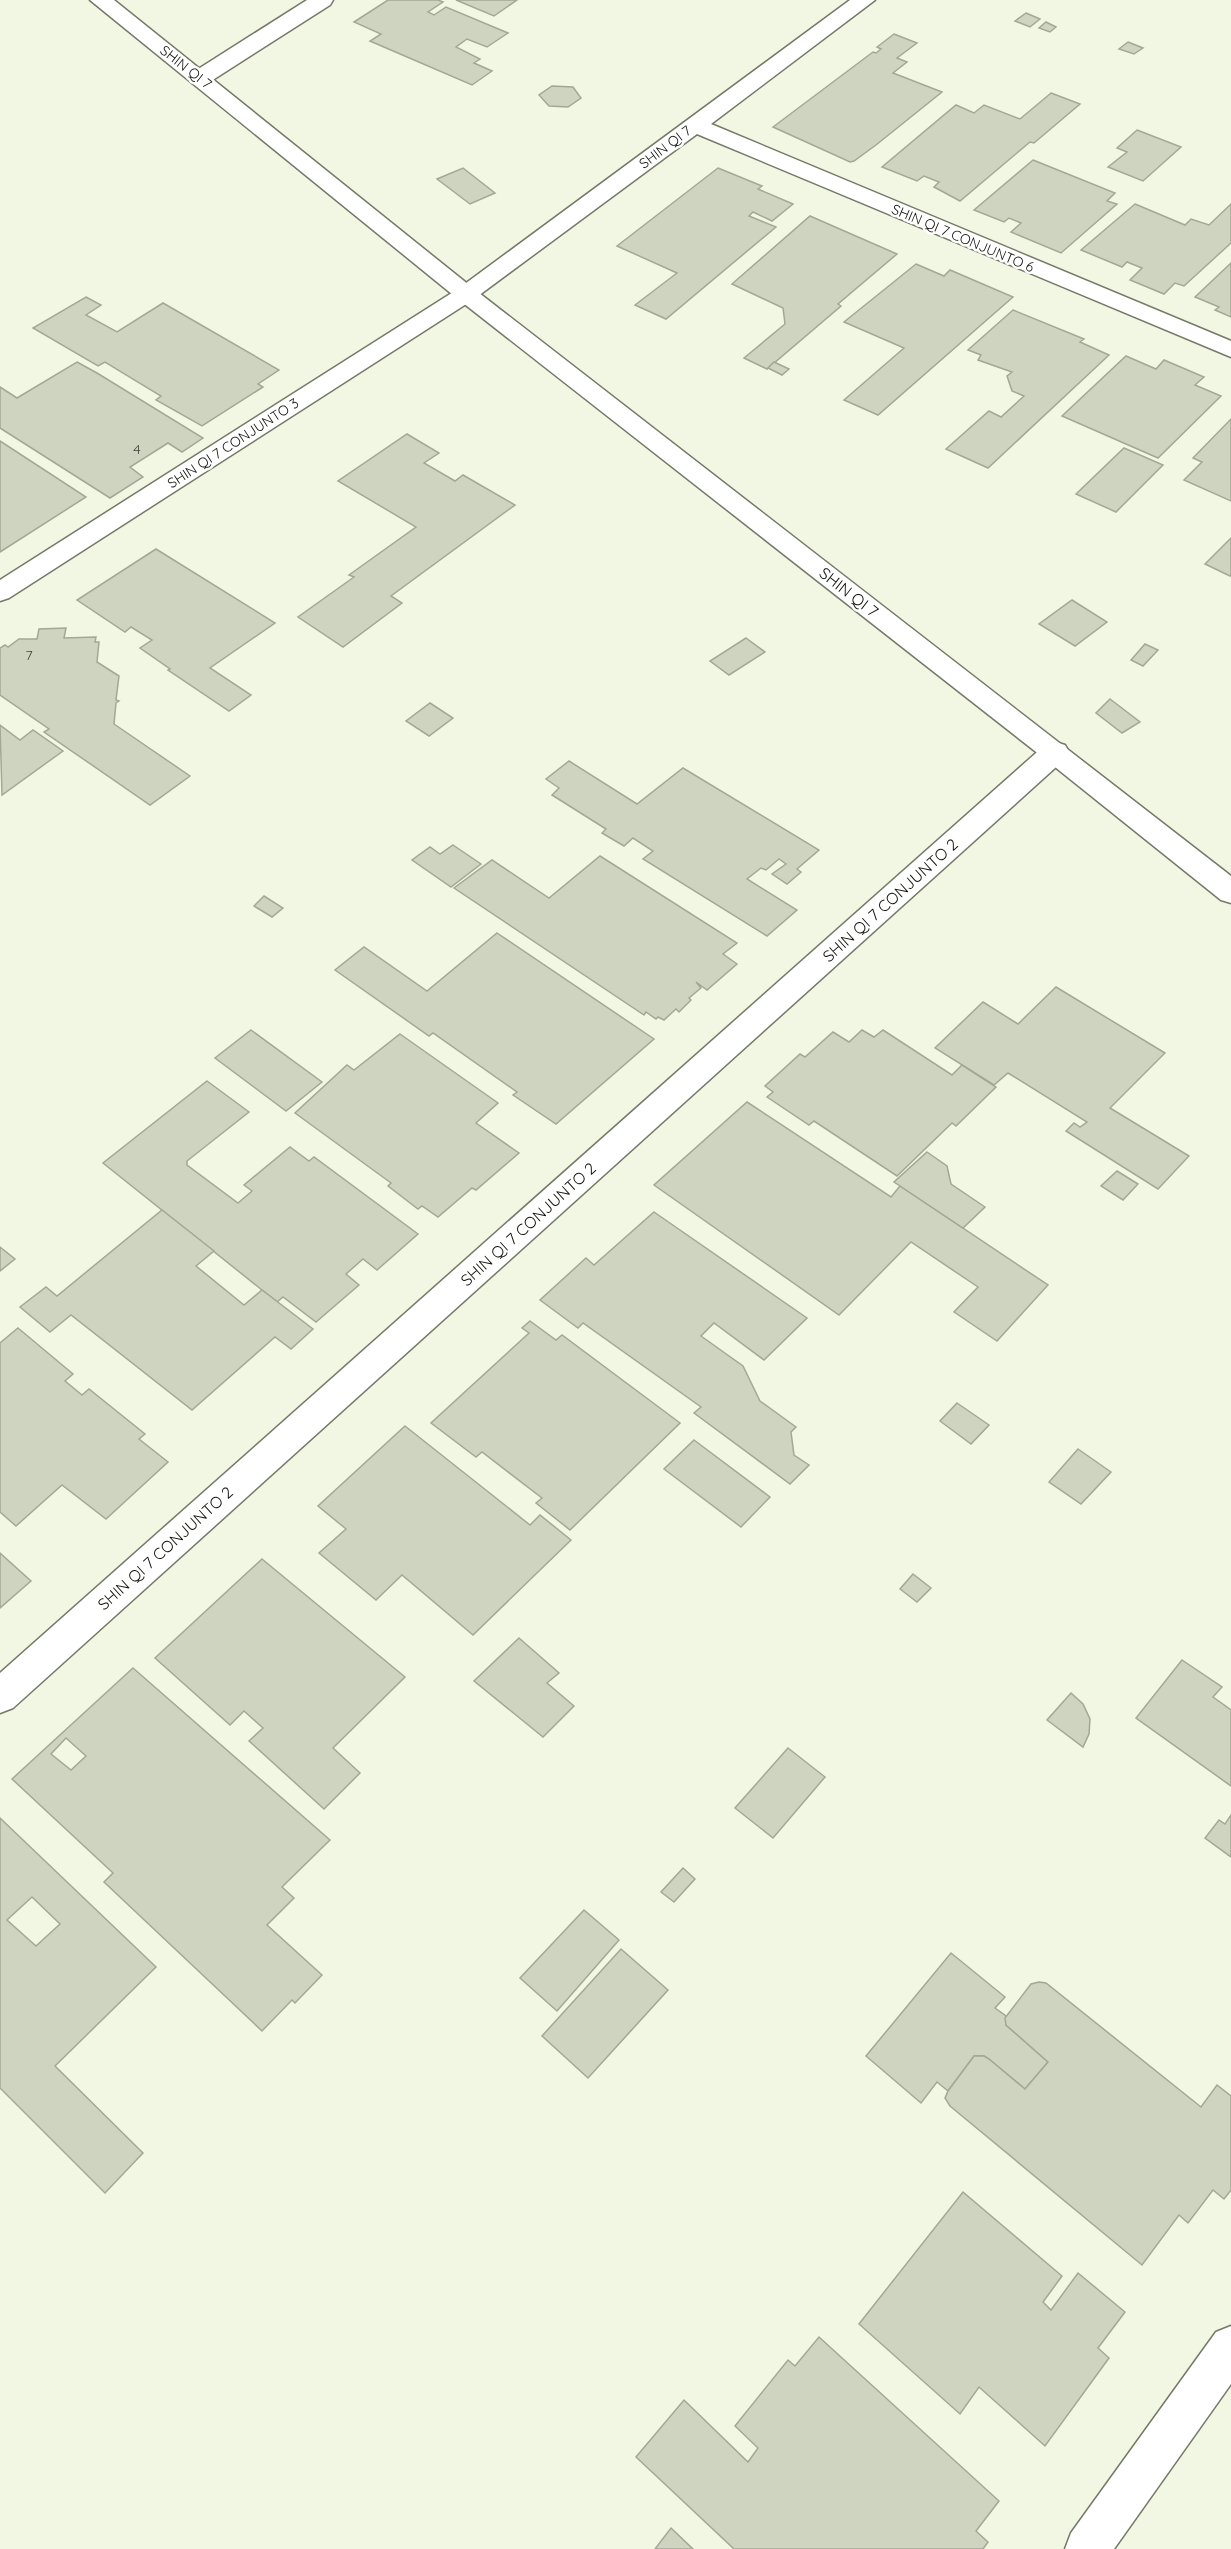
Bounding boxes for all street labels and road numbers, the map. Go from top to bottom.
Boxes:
street label: SHIN QI 7 [156,41,216,93]
street label: SHIN QI 7 [635,122,695,172]
street label: SHIN QI 7 CONJUNTO 6 [889,200,1037,276]
street label: SHIN QI 7 CONJUNTO 3 [164,394,302,492]
street label: SHIN QI 7 [815,563,883,621]
street label: SHIN QI 7 CONJUNTO 2 [818,834,962,966]
street label: SHIN QI 7 CONJUNTO 2 [456,1158,600,1290]
street label: SHIN QI 7 CONJUNTO 2 [93,1482,237,1614]

